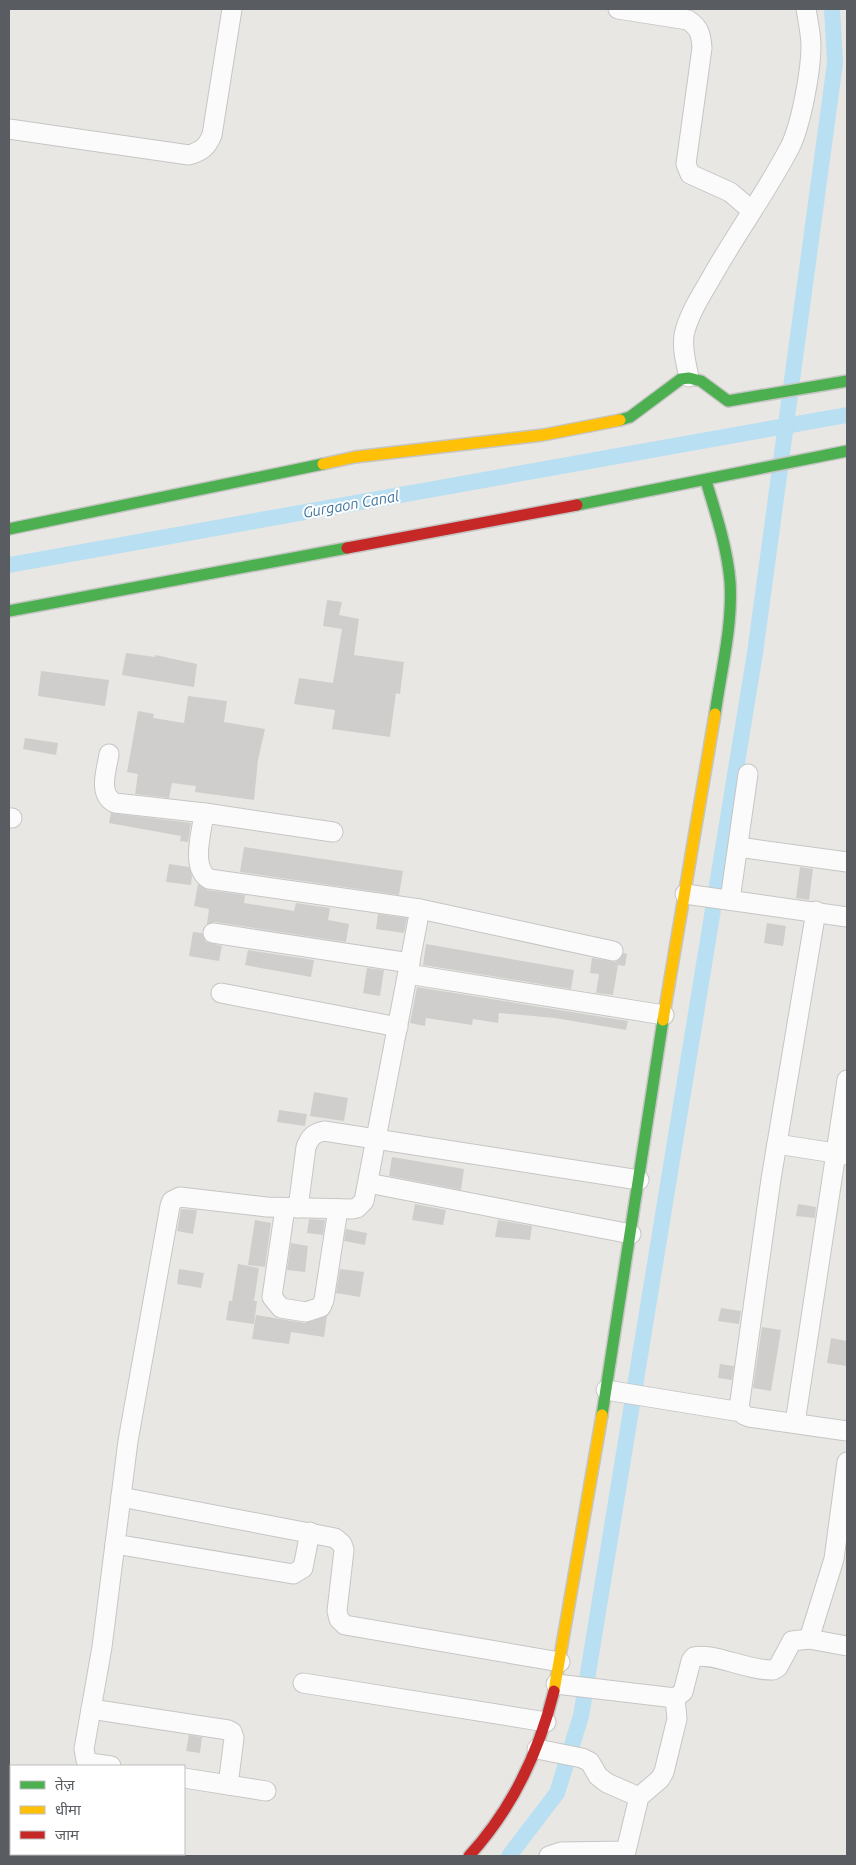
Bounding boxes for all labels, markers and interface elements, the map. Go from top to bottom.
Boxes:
water label: Gurgaon Canal [302,487,401,521]
legend [10,1765,185,1855]
text: तेज़ [55,1776,76,1793]
text: धीमा [55,1801,82,1818]
text: जाम [55,1826,80,1843]

